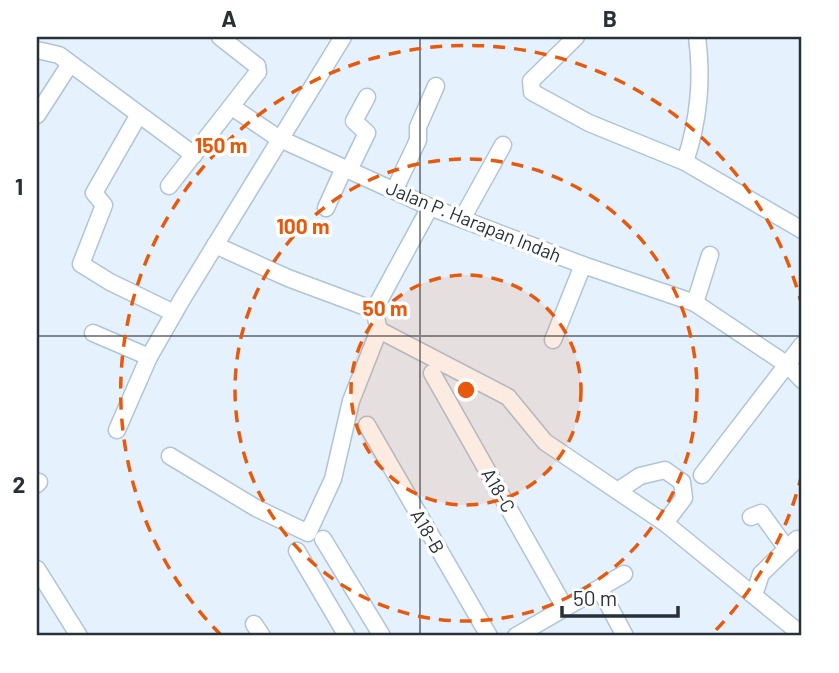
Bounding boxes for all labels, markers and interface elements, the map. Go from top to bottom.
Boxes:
text: A [221,4,237,32]
text: B [603,4,617,32]
text: 150 m [195,132,247,157]
text: 1 [15,172,23,200]
street label: Jalan P. Harapan Indah [383,175,565,267]
text: 100 m [276,213,330,238]
text: 50 m [362,295,408,320]
centre of rings [454,378,478,402]
street label: A18-C [477,464,521,516]
text: 2 [13,470,25,498]
street label: A18-B [406,505,450,557]
scale bar [562,575,678,619]
text: 50 m [573,585,617,610]

